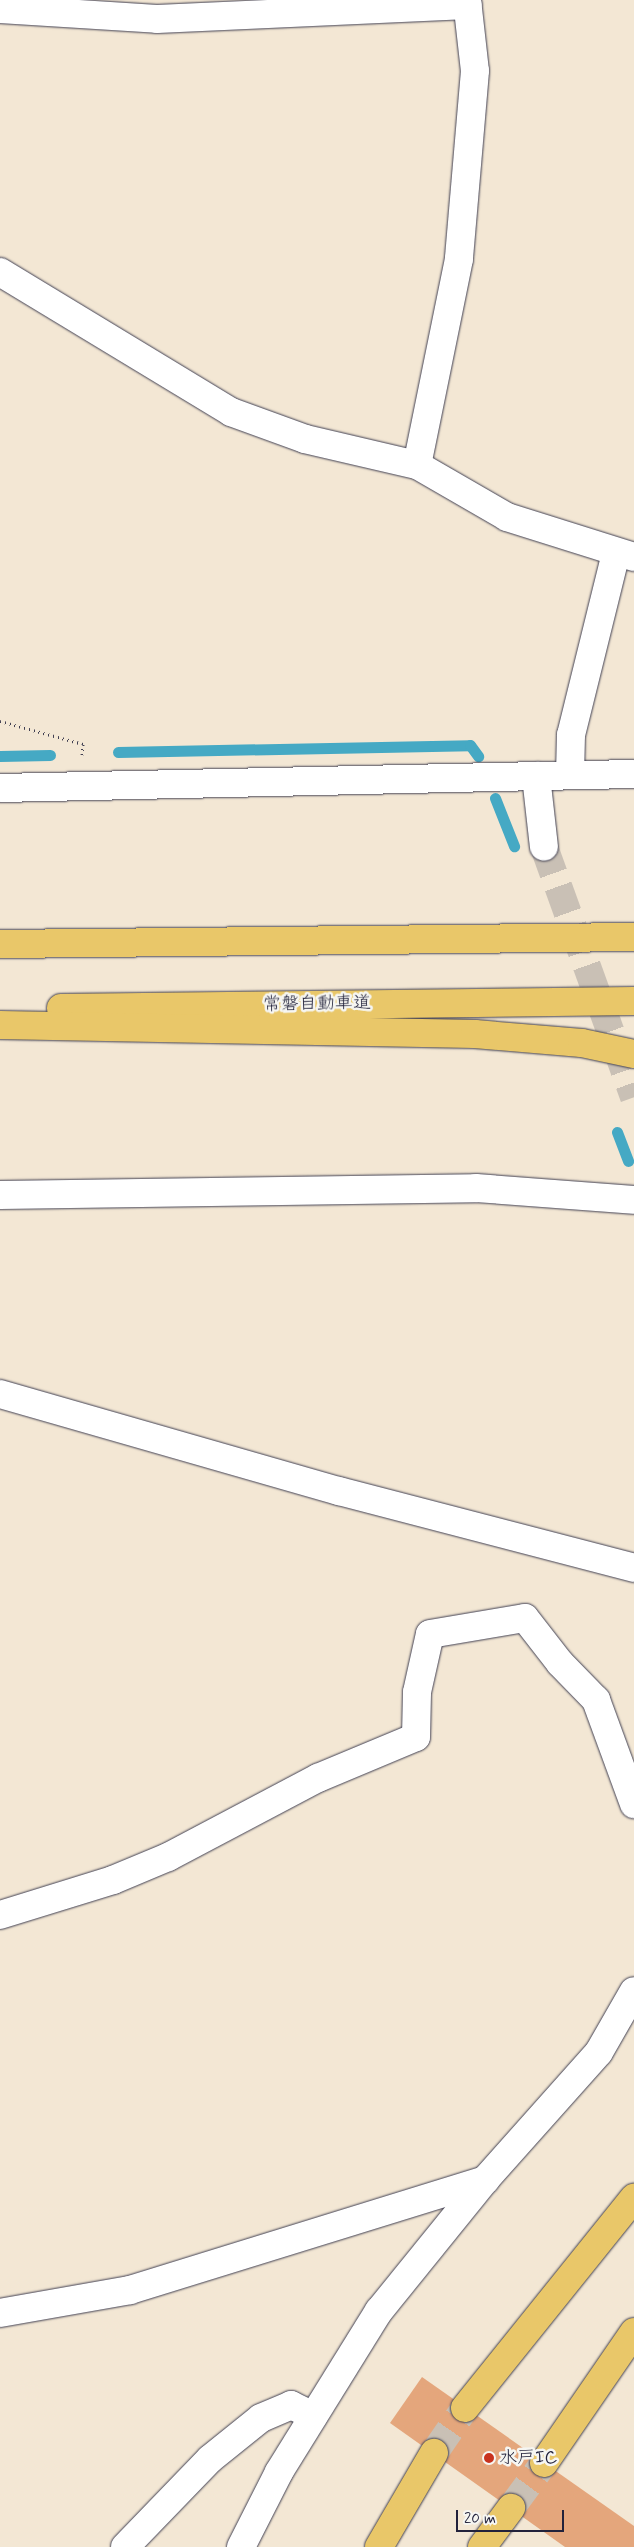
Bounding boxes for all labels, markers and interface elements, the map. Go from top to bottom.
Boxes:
street label: 常磐自動車道 [263,992,371,1016]
place label: 水戸IC [499,2447,557,2469]
marker: 水戸IC [483,2452,495,2464]
scale bar [459,2500,566,2532]
text: 20 m [464,2509,496,2529]

